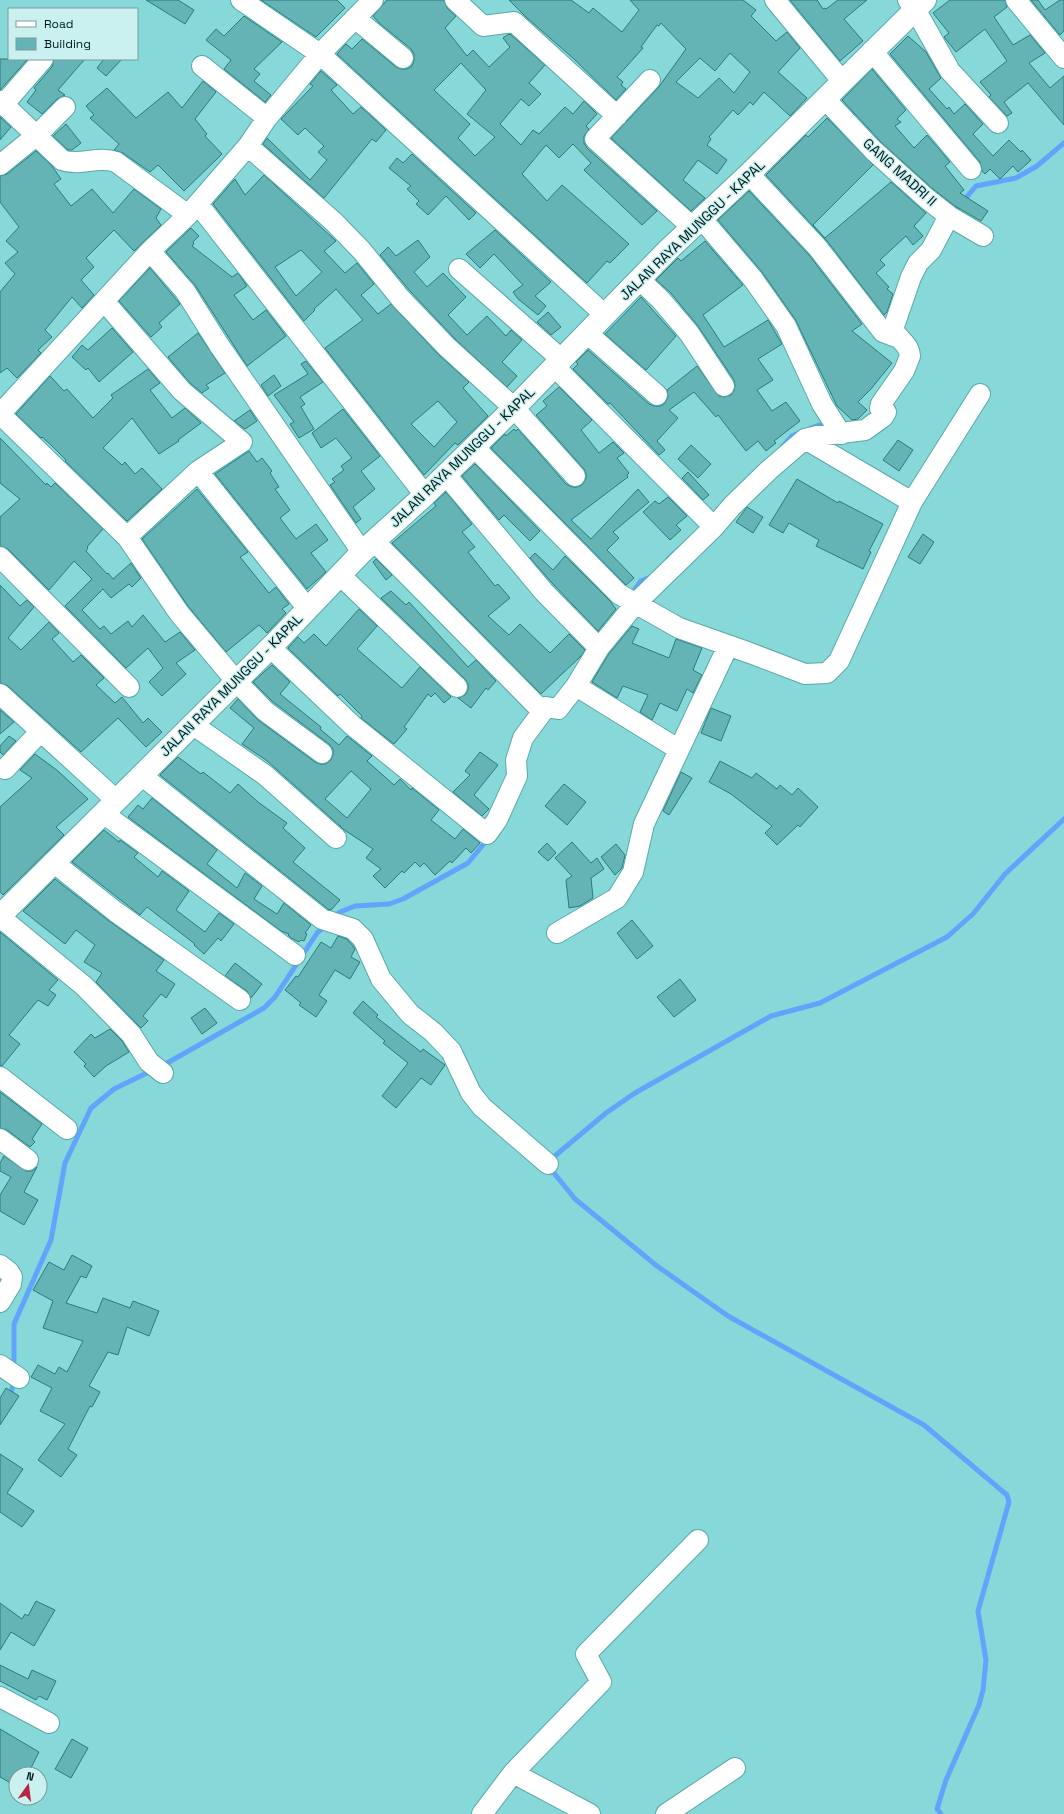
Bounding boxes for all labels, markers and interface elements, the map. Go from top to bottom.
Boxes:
legend [8,8,138,60]
text: Road [44,16,73,32]
text: Building [44,36,91,52]
street label: GANG MADRI II [859,134,941,210]
street label: JALAN RAYA MUNGGU - KAPAL [616,156,769,304]
street label: JALAN RAYA MUNGGU - KAPAL [386,383,539,531]
street label: JALAN RAYA MUNGGU - KAPAL [156,609,307,760]
north arrow [8,1766,48,1806]
text: N [25,1769,36,1784]

